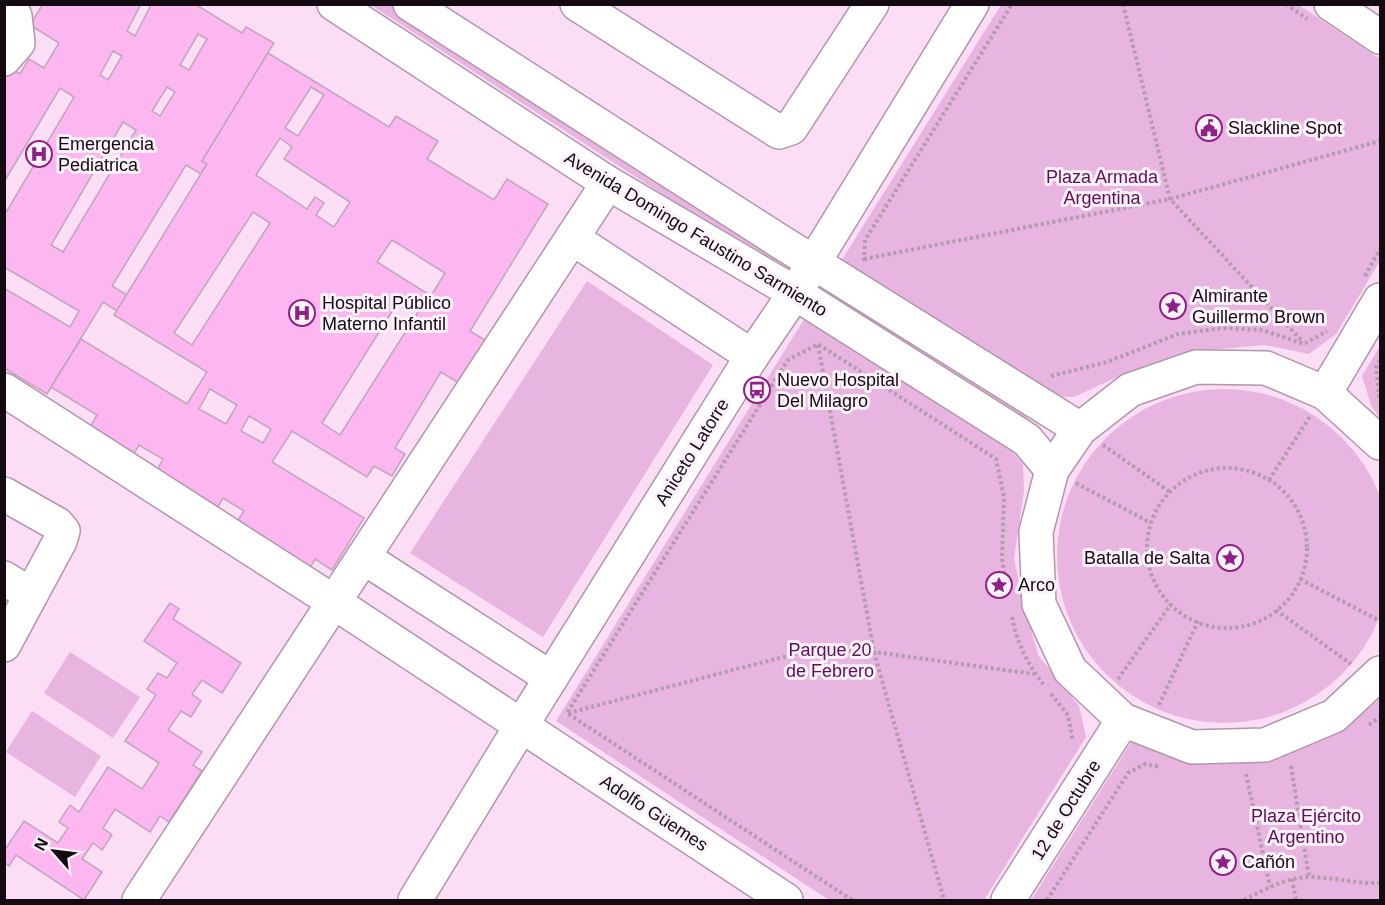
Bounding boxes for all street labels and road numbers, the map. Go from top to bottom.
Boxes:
street label: Avenida Domingo Faustino Sarmiento [561,147,831,321]
street label: Aniceto Latorre [651,395,733,509]
street label: 12 de Octubre [1027,756,1105,864]
street label: Adolfo Güemes [597,771,711,855]

